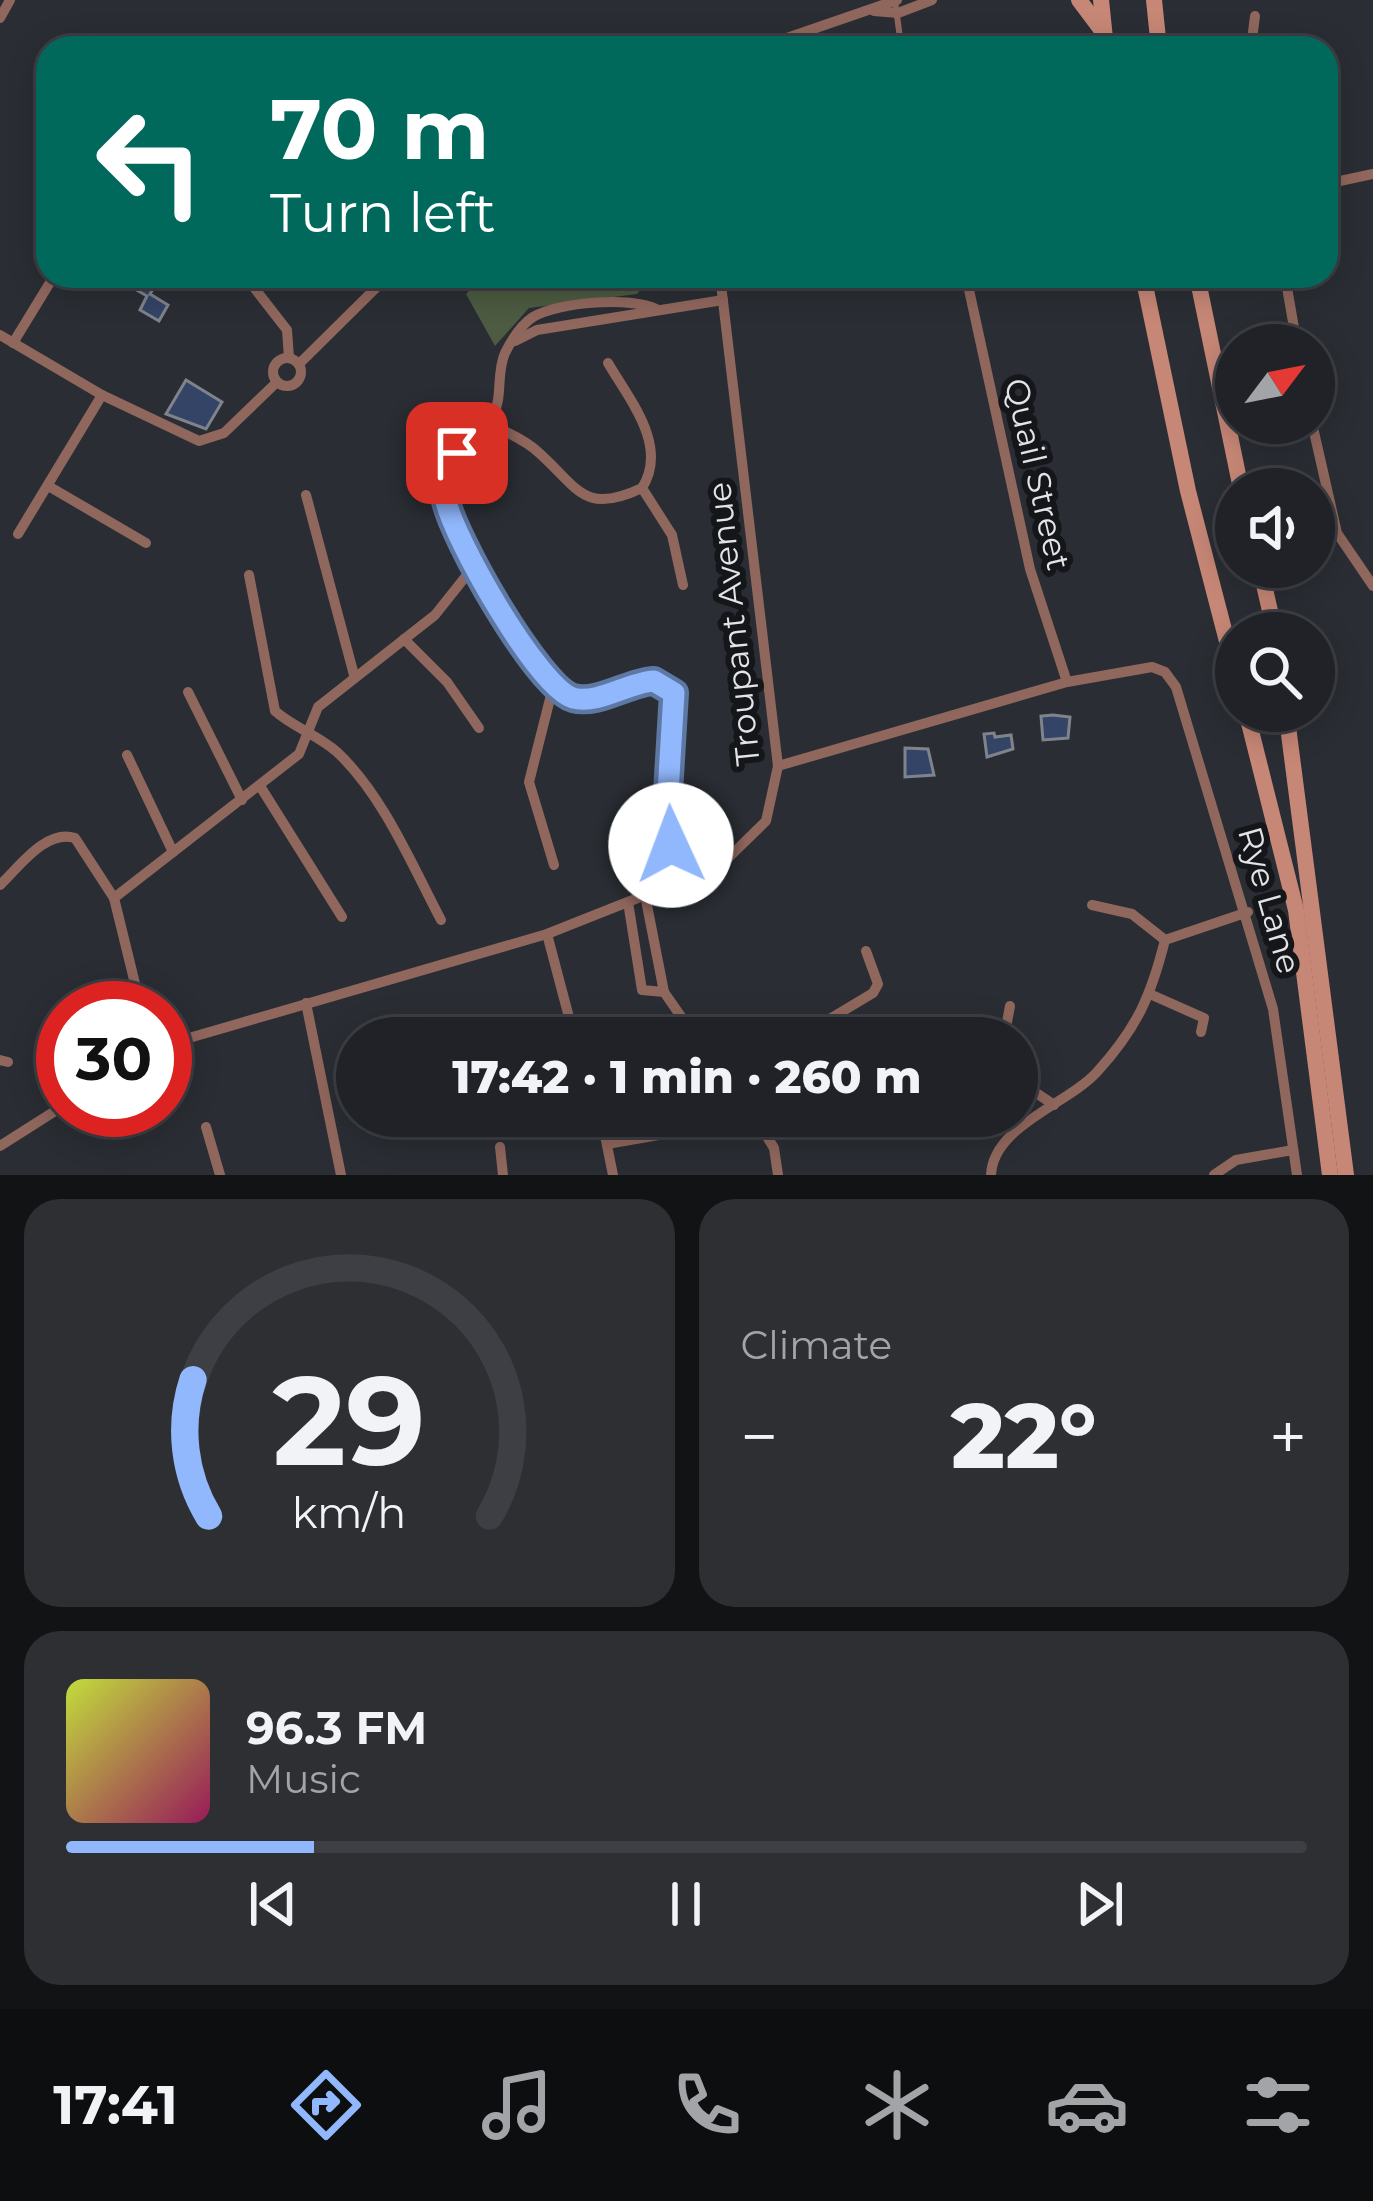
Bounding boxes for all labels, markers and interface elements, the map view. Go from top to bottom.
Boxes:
text: 70 m [270,78,489,180]
icon: left [72,84,228,240]
text: Turn left [270,180,496,246]
north arrow [1215,324,1335,444]
map controls [1215,324,1335,732]
street label: Quail Street [997,374,1079,574]
pin [406,402,508,504]
icon: arrive [424,420,490,486]
button: sound [1215,468,1335,588]
street label: Troupant Avenue [698,480,768,768]
button: search [1215,612,1335,732]
position arrow [608,782,734,908]
street label: Rye Lane [1230,822,1310,978]
speed limit sign: 30 [36,981,192,1137]
text: 17:42 · 1 min · 260 m [452,1049,922,1104]
text: Climate [741,1321,892,1369]
text: 29 [273,1344,426,1496]
text: 22° [951,1381,1096,1491]
text: − [741,1396,778,1477]
text: + [1269,1396,1307,1477]
text: km/h [292,1486,406,1539]
text: 96.3 FM [246,1700,427,1755]
text: Music [246,1755,361,1803]
icon: previous [240,1871,306,1937]
icon: pause [653,1871,719,1937]
icon: next [1067,1871,1133,1937]
icon: directions [284,2063,368,2147]
icon: music [475,2063,559,2147]
icon: phone [665,2063,749,2147]
icon: climate [855,2063,939,2147]
icon: car [1045,2063,1129,2147]
icon: filters [1236,2063,1320,2147]
text: 17:41 [53,2072,178,2138]

